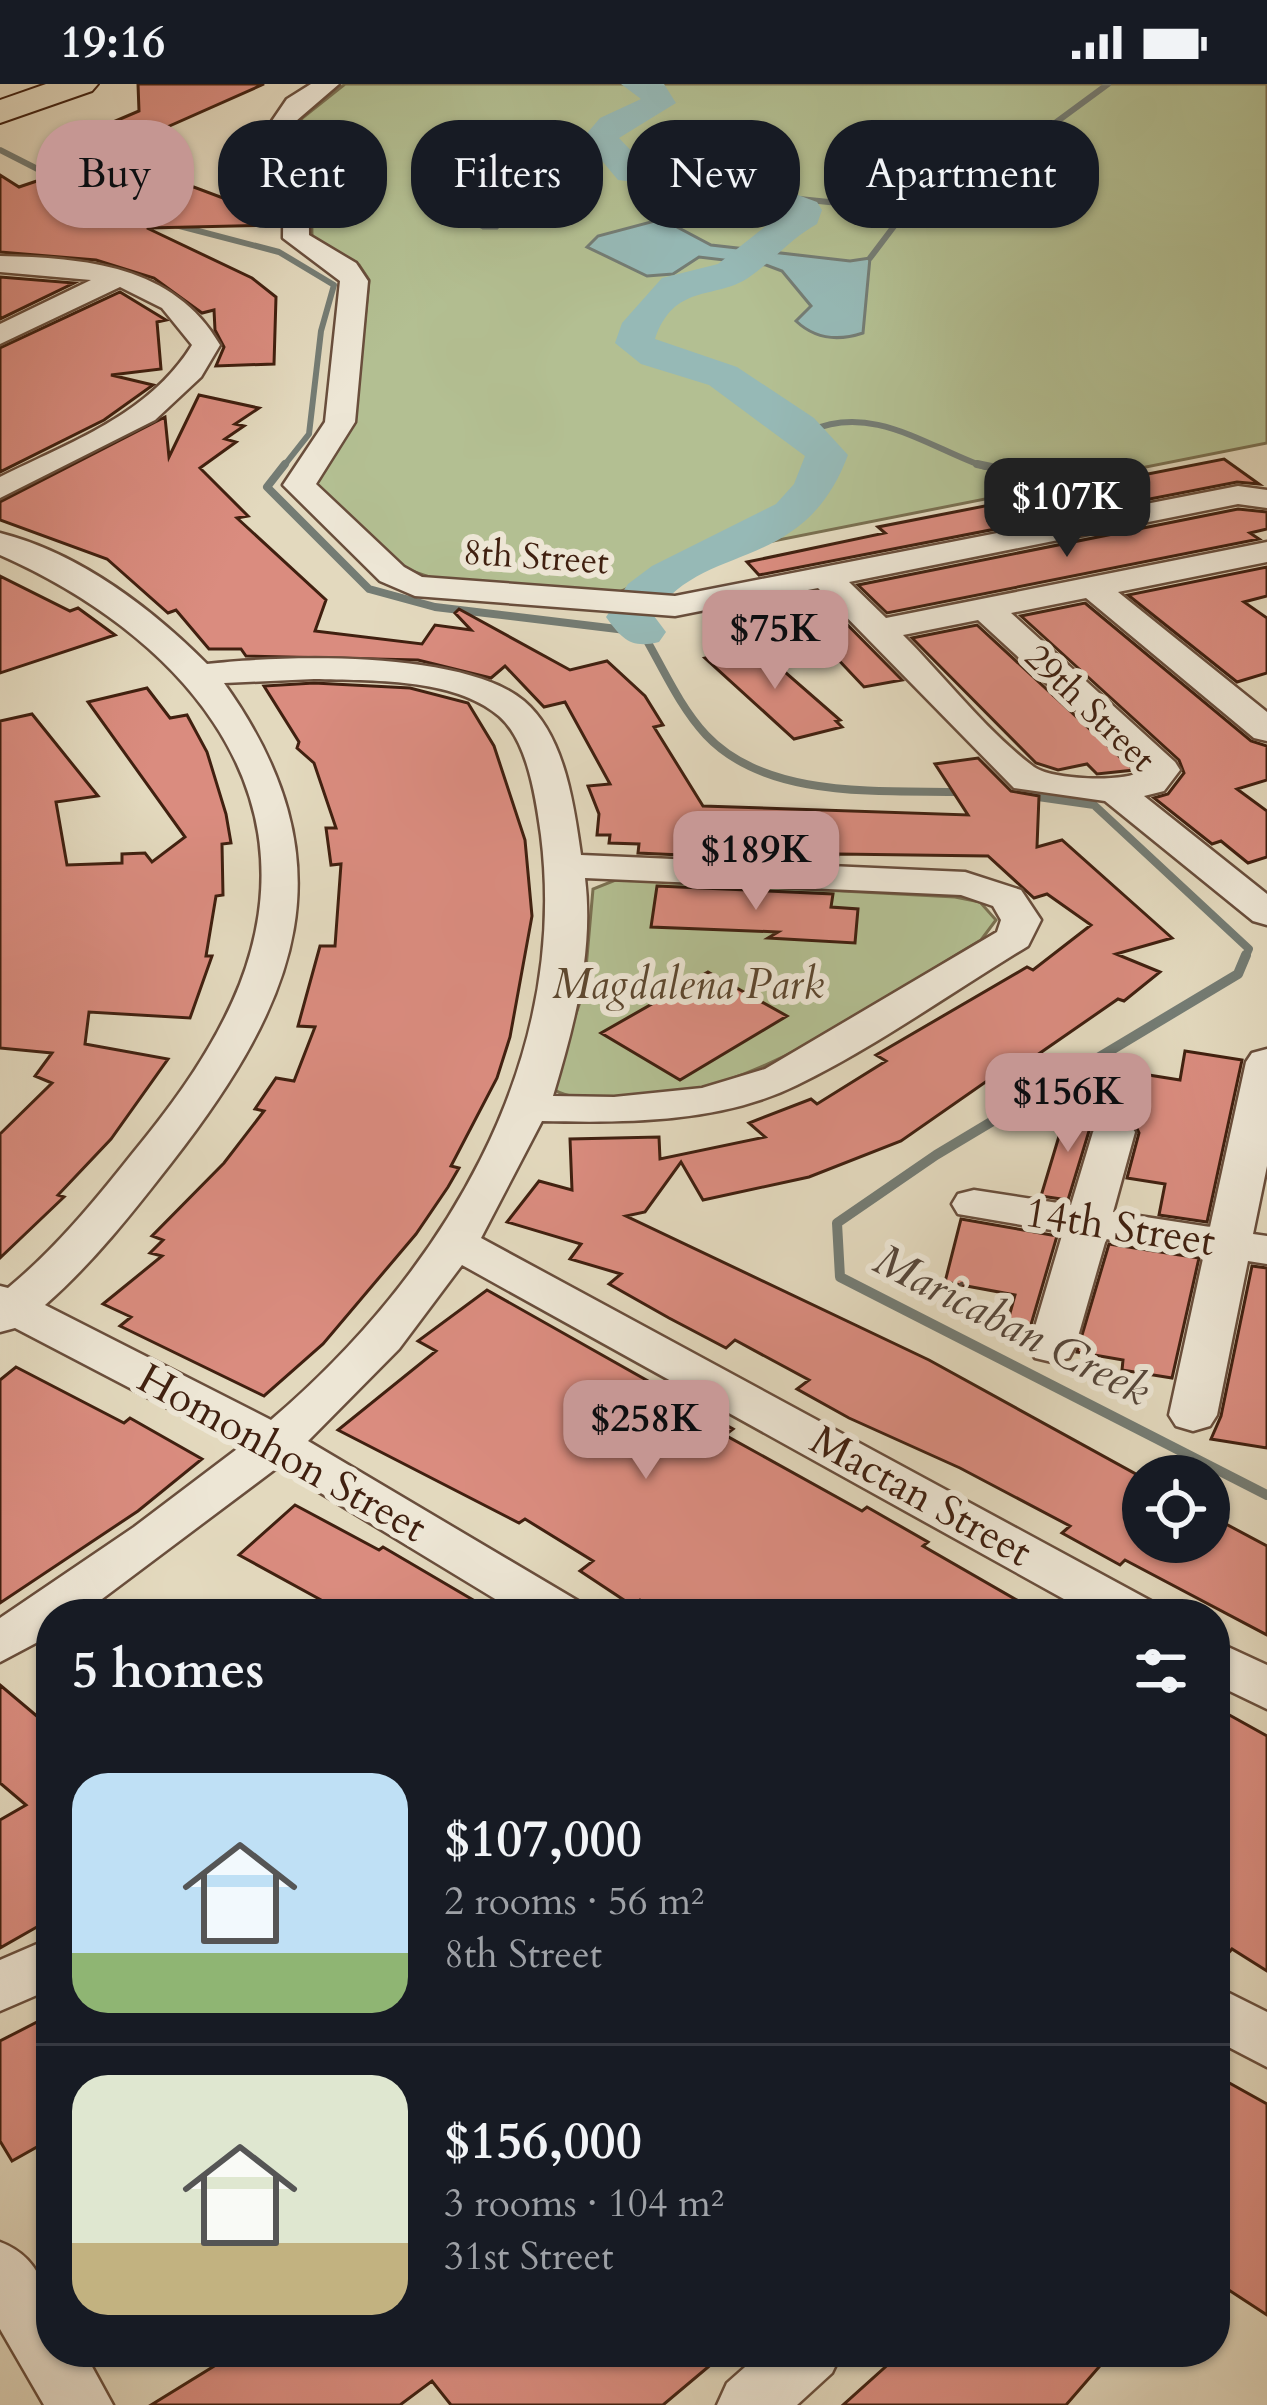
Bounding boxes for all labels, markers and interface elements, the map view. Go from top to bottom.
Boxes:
text: 19:16 [60,12,165,73]
chip: Buy [36,120,194,228]
chip: Rent [218,120,387,228]
chip: Filters [411,120,603,228]
chip: New [627,120,800,228]
chip: Apartment [824,120,1099,228]
pin: $107K [983,458,1151,560]
text: $107K [1011,470,1123,523]
street label: 8th Street [462,527,610,587]
pin: $75K [704,590,846,692]
text: $75K [729,602,821,655]
street label: 29th Street [1014,633,1166,783]
pin: $189K [672,811,840,913]
text: $189K [700,823,812,876]
park label: Magdalena Park [552,956,824,1013]
pin: $156K [984,1053,1152,1155]
text: $156K [1012,1065,1124,1118]
street label: 14th Street [1021,1184,1219,1270]
water label: Maricaban Creek [863,1229,1161,1421]
street label: Homonhon Street [127,1350,437,1556]
pin: $258K [562,1380,730,1482]
text: $258K [590,1392,702,1445]
street label: Mactan Street [800,1412,1042,1580]
map controls [1122,1455,1230,1563]
button: locate [1122,1455,1230,1563]
text: 5 homes [72,1636,264,1706]
icon: filters [1128,1638,1194,1704]
text: $107,000 [444,1805,642,1875]
icon: home [168,1821,312,1965]
text: 2 rooms · 56 m² [444,1875,704,1928]
text: 8th Street [444,1928,602,1981]
text: $156,000 [444,2107,642,2177]
icon: home [168,2123,312,2267]
text: 3 rooms · 104 m² [444,2177,724,2230]
text: 31st Street [444,2230,614,2283]

